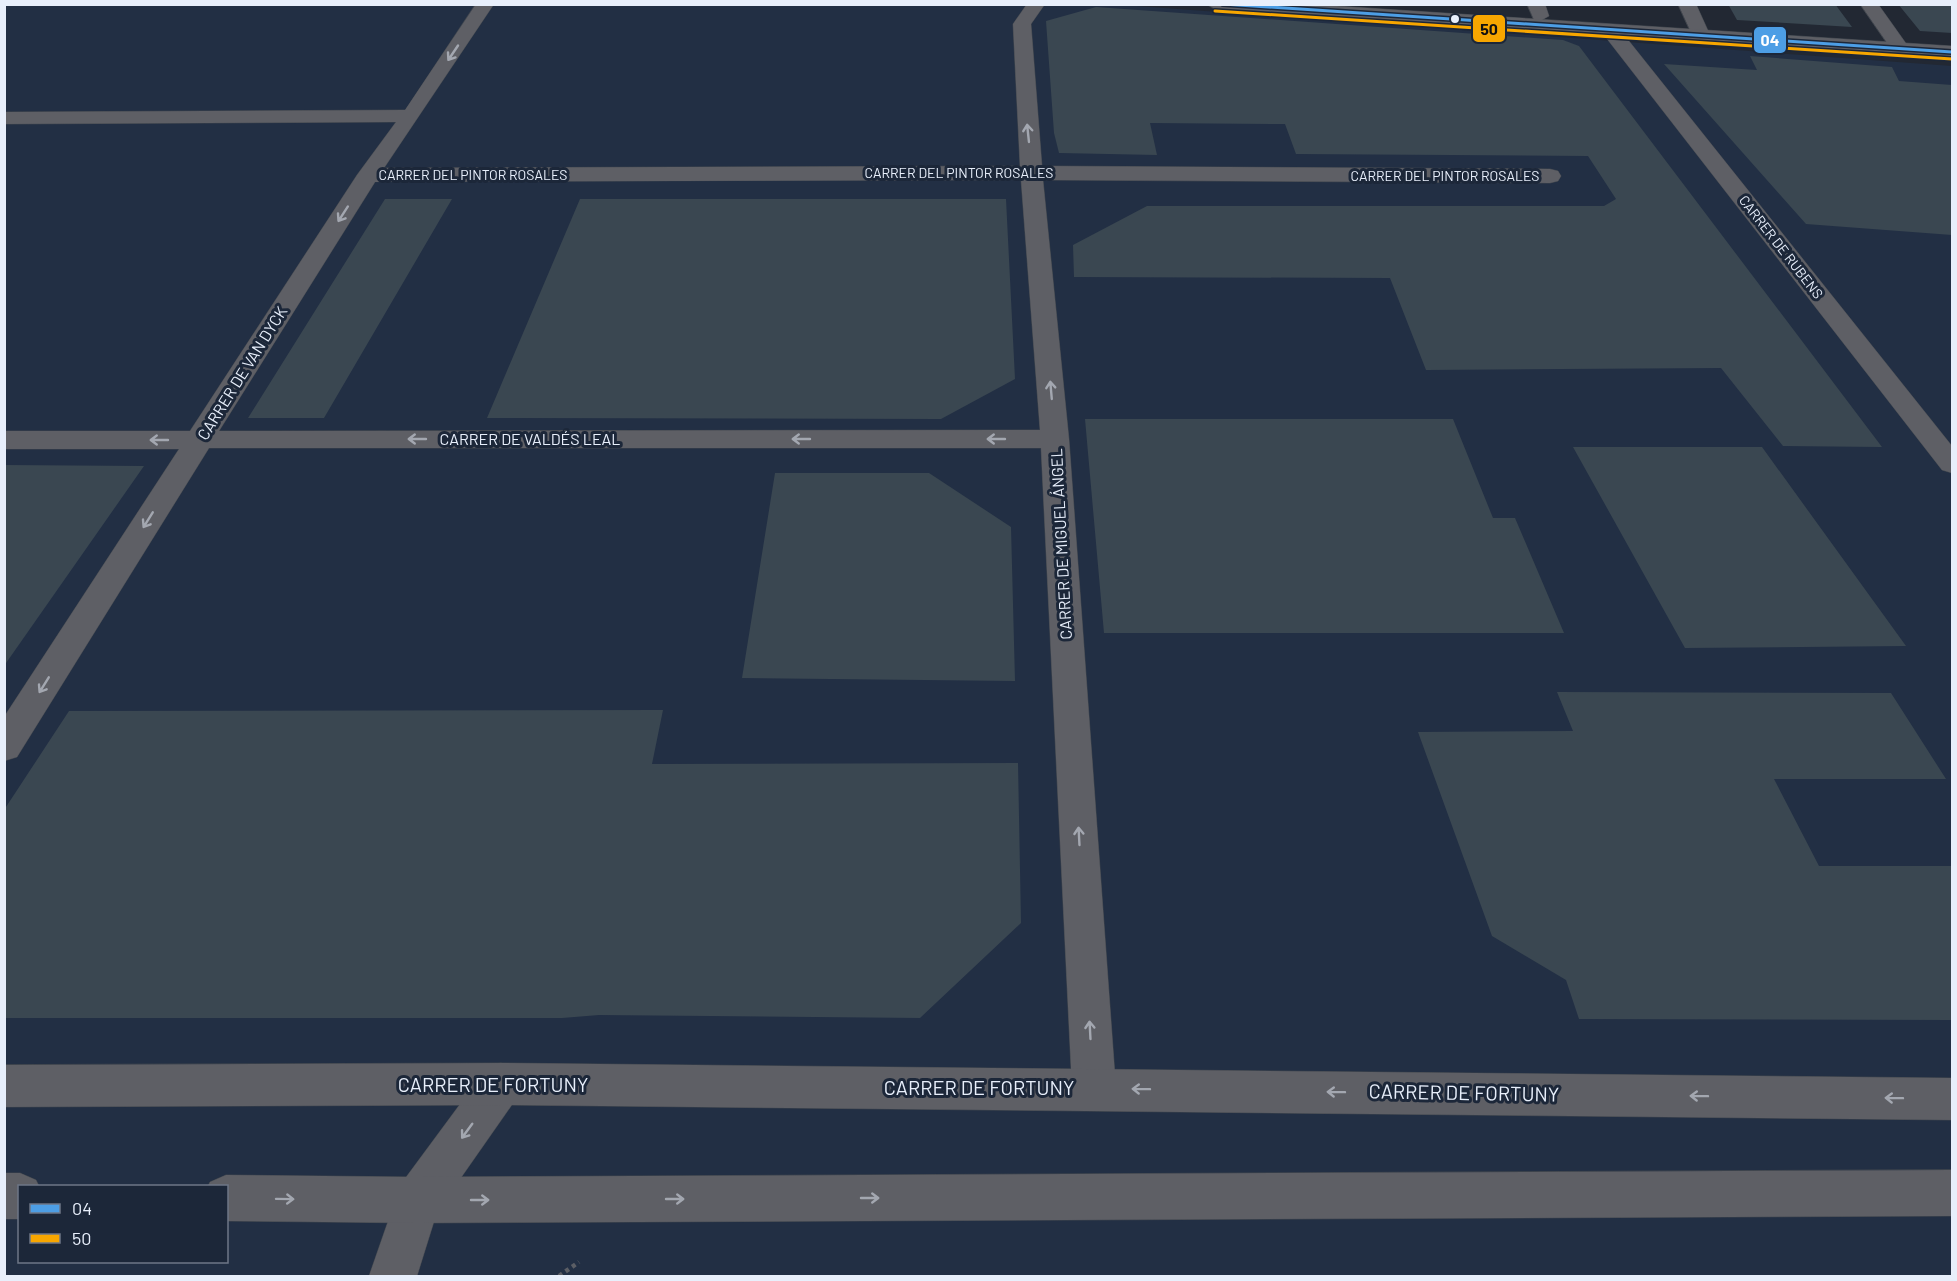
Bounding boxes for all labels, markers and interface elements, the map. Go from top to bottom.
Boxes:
unlabelled marker [1449,13,1461,25]
line badge: 50 [1472,14,1506,43]
text: 50 [1480,19,1498,38]
line badge: 04 [1753,26,1787,54]
text: 04 [1761,30,1779,49]
one-way arrow [447,44,459,61]
one-way arrow [1022,123,1033,143]
street label: CARRER DEL PINTOR ROSALES [864,164,1054,181]
street label: CARRER DEL PINTOR ROSALES [378,166,568,183]
street label: CARRER DEL PINTOR ROSALES [1350,167,1540,184]
street label: CARRER DE RUBENS [1736,192,1827,302]
one-way arrow [337,205,349,222]
street label: CARRER DE VAN DYCK [193,302,291,443]
one-way arrow [1045,380,1056,400]
street label: CARRER DE VALDÉS LEAL [440,429,620,448]
one-way arrow [408,433,428,445]
one-way arrow [792,433,812,445]
one-way arrow [987,433,1007,445]
one-way arrow [150,434,170,446]
street label: CARRER DE MIGUEL ÁNGEL [1046,448,1075,640]
one-way arrow [142,512,154,528]
one-way arrow [37,676,49,693]
one-way arrow [1073,826,1084,846]
one-way arrow [1085,1021,1096,1041]
street label: CARRER DE FORTUNY [398,1072,588,1096]
street label: CARRER DE FORTUNY [884,1075,1074,1099]
street label: CARRER DE FORTUNY [1368,1078,1560,1106]
one-way arrow [1132,1083,1152,1095]
one-way arrow [1327,1086,1347,1098]
one-way arrow [1690,1090,1710,1102]
one-way arrow [1885,1092,1905,1104]
one-way arrow [461,1123,473,1139]
legend [18,1185,228,1263]
one-way arrow [859,1192,879,1204]
one-way arrow [274,1193,294,1205]
one-way arrow [664,1193,684,1205]
one-way arrow [469,1194,489,1206]
text: 04 [72,1197,92,1219]
text: 50 [72,1227,91,1249]

